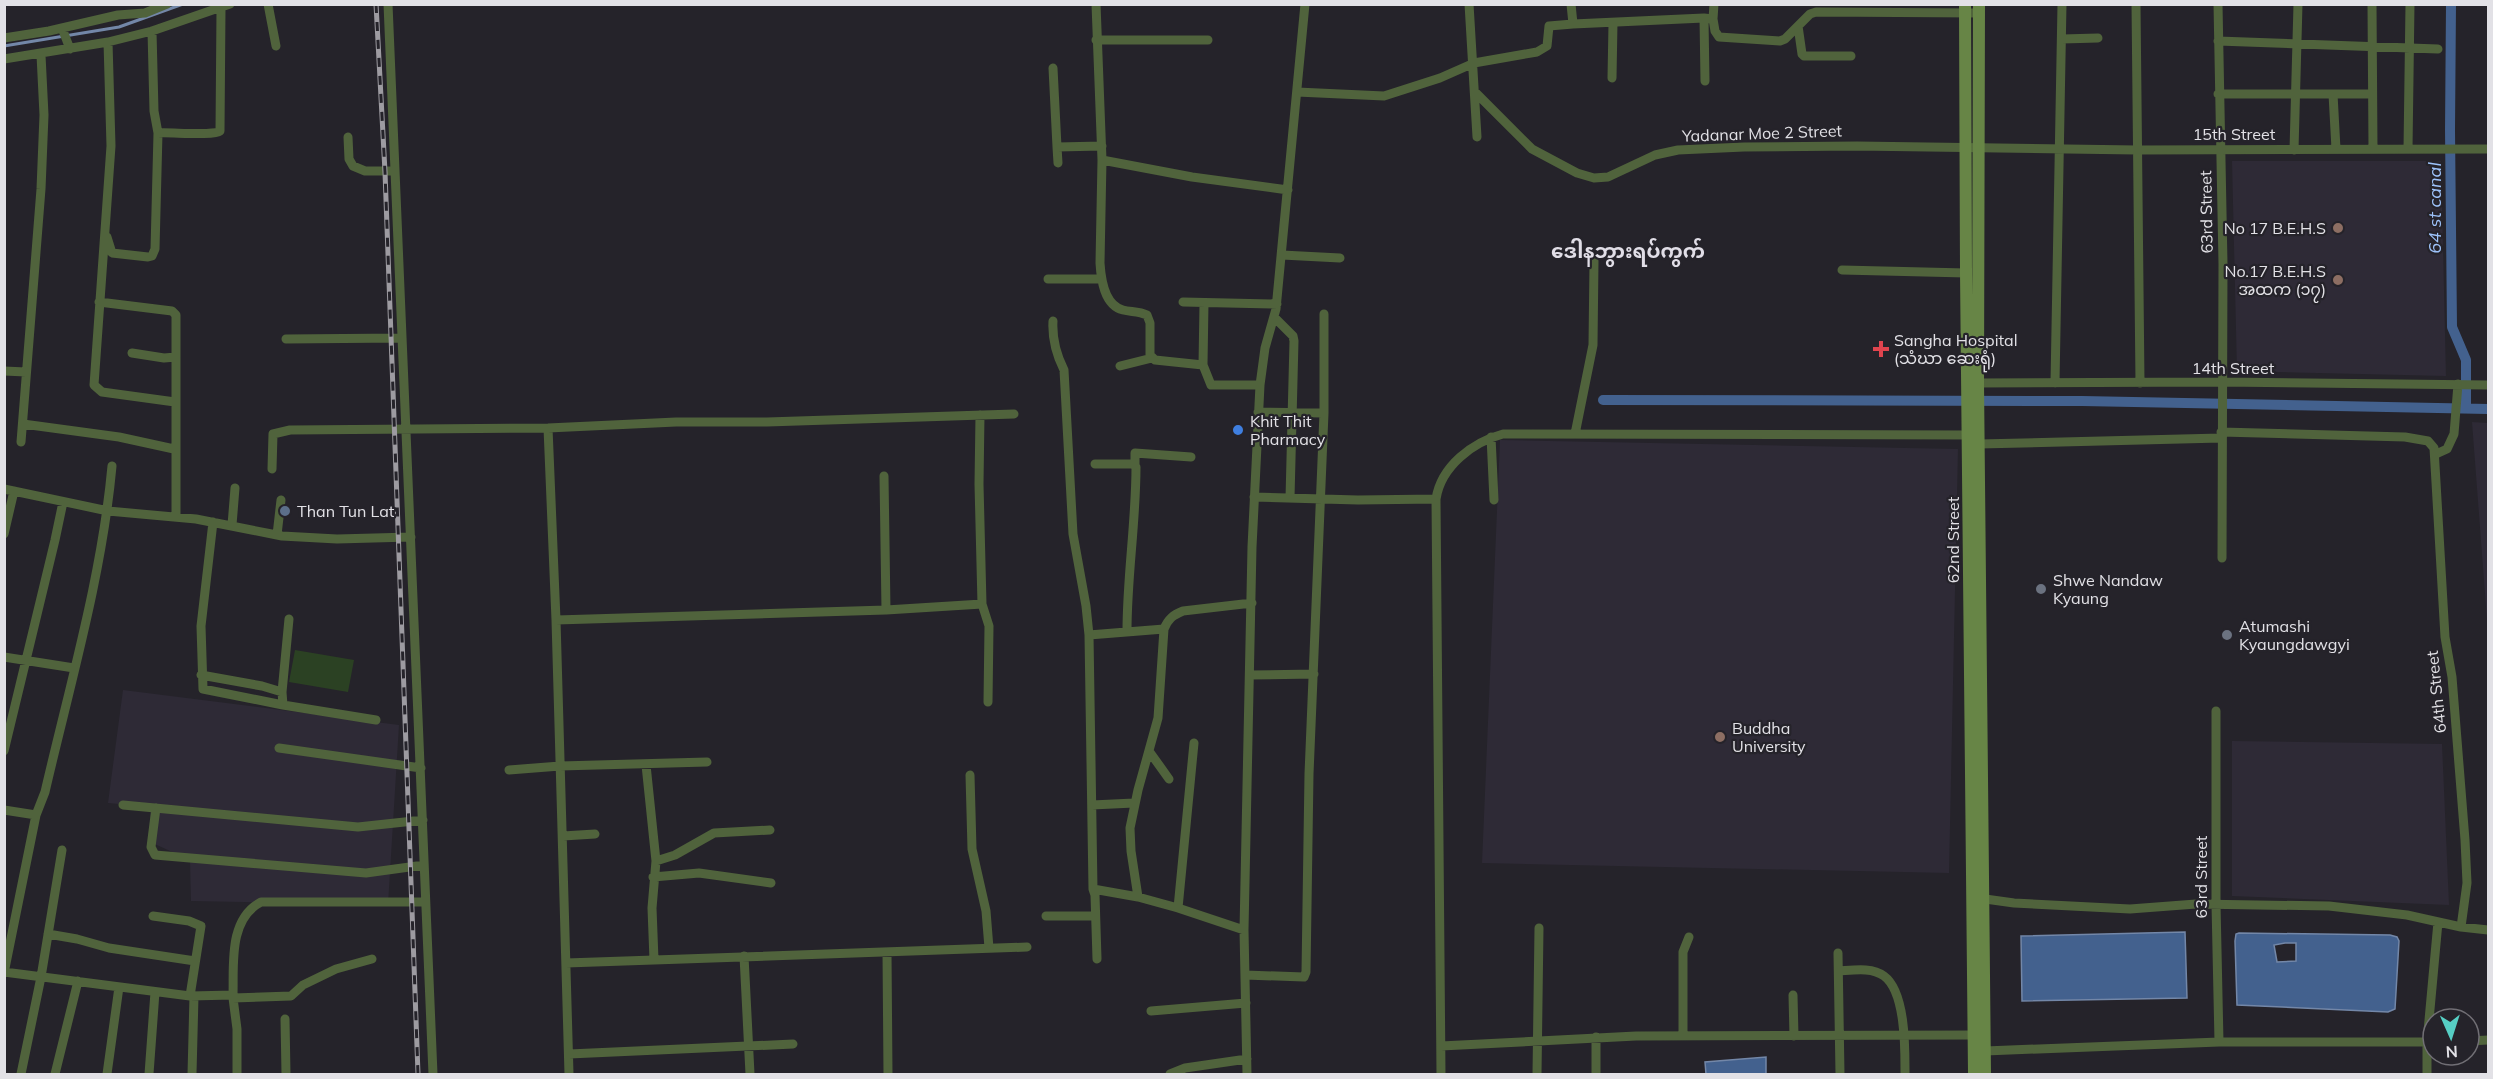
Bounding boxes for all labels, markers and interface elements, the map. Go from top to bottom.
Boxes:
street label: Yadanar Moe 2 Street [1681,120,1843,146]
street label: 15th Street [2193,124,2276,144]
water label: 64 st canal [2423,162,2446,254]
street label: 63rd Street [2195,170,2217,254]
place label: No 17 B.E.H.S [2224,218,2326,238]
marker: No 17 B.E.H.S [2331,221,2345,235]
district label: ဒေါနဘွားရပ်ကွက် [1551,238,1705,267]
place label: No.17 B.E.H.S အထက (၁၇) [2225,261,2326,303]
marker: No.17 B.E.H.S အထက (၁၇) [2331,273,2345,287]
place label: Sangha Hospital (သံဃာ ဆေးရုံ) [1894,330,2018,373]
marker: Sangha Hospital (သံဃာ ဆေးရုံ) [1872,340,1890,358]
street label: 14th Street [2192,358,2275,378]
place label: Khit Thit Pharmacy [1250,411,1326,449]
marker: Khit Thit Pharmacy [1231,423,1245,437]
street label: 62nd Street [1943,496,1963,583]
place label: Than Tun Lat [297,501,395,521]
marker: Than Tun Lat [278,504,292,518]
place label: Shwe Nandaw Kyaung [2053,570,2163,608]
marker: Shwe Nandaw Kyaung [2034,582,2048,596]
place label: Atumashi Kyaungdawgyi [2239,616,2350,654]
marker: Atumashi Kyaungdawgyi [2220,628,2234,642]
street label: 64th Street [2422,649,2450,734]
place label: Buddha University [1732,718,1806,756]
marker: Buddha University [1713,730,1727,744]
street label: 63rd Street [2191,835,2211,918]
north arrow [2421,1007,2481,1067]
text: N [2445,1042,2458,1062]

